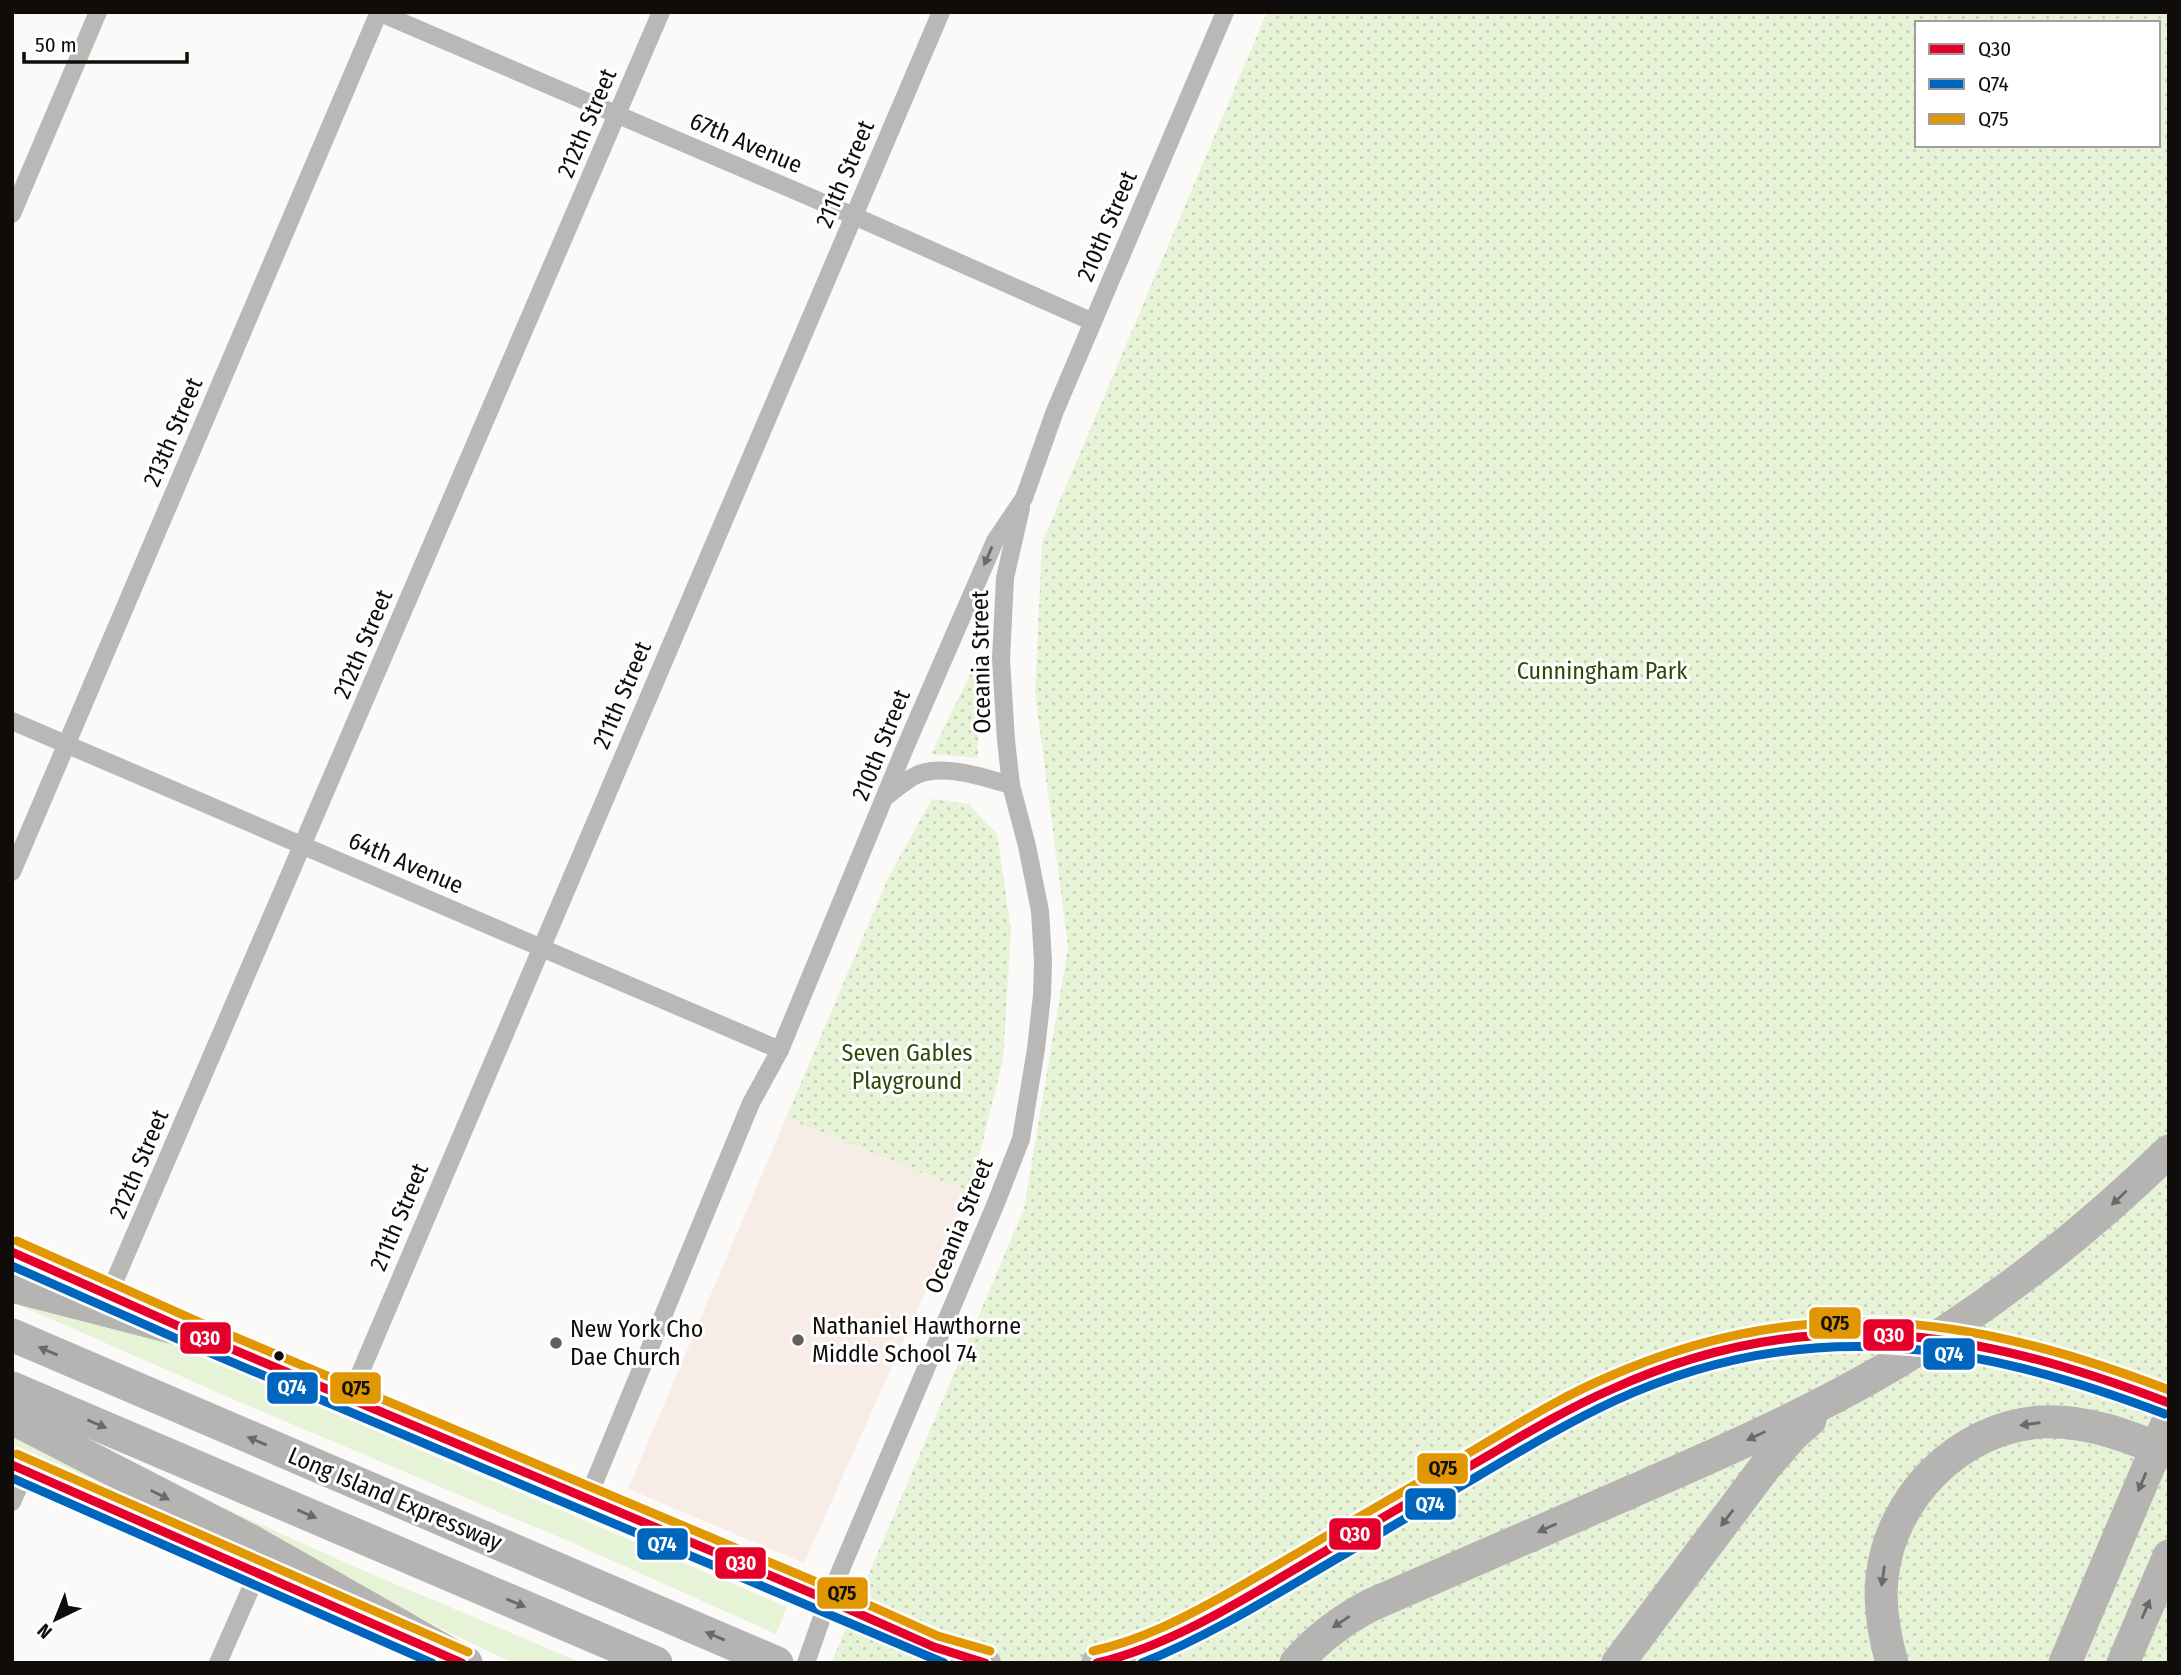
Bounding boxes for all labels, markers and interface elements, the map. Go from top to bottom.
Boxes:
scale bar [24,21,187,65]
legend [1915,21,2160,147]
text: 50 m [35,32,77,58]
text: Q30 [1978,36,2011,62]
street label: 212th Street [552,64,622,181]
text: Q74 [1978,71,2009,97]
text: Q75 [1978,106,2009,132]
street label: 67th Avenue [686,107,806,179]
street label: 211th Street [810,116,880,232]
street label: 210th Street [1071,167,1143,285]
street label: 213th Street [138,373,208,491]
one-way arrow [982,546,994,566]
street label: 212th Street [328,585,398,702]
street label: Oceania Street [966,590,996,734]
street label: 211th Street [587,637,657,753]
park label: Cunningham Park [1517,657,1688,685]
street label: 210th Street [846,685,916,805]
street label: 64th Avenue [344,826,468,900]
park label: Seven Gables Playground [842,1039,973,1095]
street label: 212th Street [104,1105,174,1222]
street label: Oceania Street [919,1154,999,1298]
street label: 211th Street [364,1159,434,1275]
one-way arrow [2111,1190,2128,1206]
line badge: Q75 [1808,1306,1862,1340]
place label: Nathaniel Hawthorne Middle School 74 [812,1312,1021,1368]
text: Q75 [1821,1312,1849,1335]
place label: New York Cho Dae Church [570,1315,703,1371]
line badge: Q30 [1862,1318,1915,1352]
line badge: Q30 [179,1321,232,1355]
text: Q30 [1874,1324,1904,1347]
text: Q30 [190,1327,220,1350]
marker: Nathaniel Hawthorne Middle School 74 [790,1332,806,1348]
marker: New York Cho Dae Church [548,1335,564,1351]
line badge: Q74 [1922,1337,1976,1371]
text: Q74 [1935,1343,1964,1366]
one-way arrow [38,1345,59,1356]
unlabelled marker [272,1349,286,1363]
line badge: Q74 [266,1371,319,1405]
line badge: Q75 [329,1371,382,1405]
text: Q74 [278,1376,307,1399]
text: Q75 [342,1377,370,1400]
one-way arrow [87,1419,108,1430]
one-way arrow [2019,1419,2041,1430]
one-way arrow [1746,1431,1766,1442]
one-way arrow [247,1435,268,1446]
street label: Long Island Expressway [284,1441,506,1557]
line badge: Q75 [1416,1452,1469,1485]
text: Q75 [1429,1457,1457,1480]
one-way arrow [2136,1472,2148,1492]
line badge: Q74 [1404,1487,1457,1521]
one-way arrow [150,1489,170,1500]
text: Q74 [1416,1493,1445,1516]
one-way arrow [296,1508,317,1519]
one-way arrow [1719,1508,1734,1526]
line badge: Q30 [1328,1517,1382,1551]
text: Q30 [1340,1523,1370,1546]
one-way arrow [1537,1523,1558,1534]
line badge: Q74 [636,1527,689,1561]
text: Q74 [648,1533,677,1556]
line badge: Q30 [714,1546,767,1580]
text: Q30 [726,1552,756,1575]
one-way arrow [1877,1565,1888,1587]
line badge: Q75 [816,1576,869,1610]
text: Q75 [828,1582,856,1605]
north arrow [21,1584,91,1654]
one-way arrow [506,1597,526,1609]
one-way arrow [2141,1599,2152,1620]
one-way arrow [1331,1615,1350,1628]
text: N [33,1619,57,1643]
one-way arrow [704,1630,725,1641]

